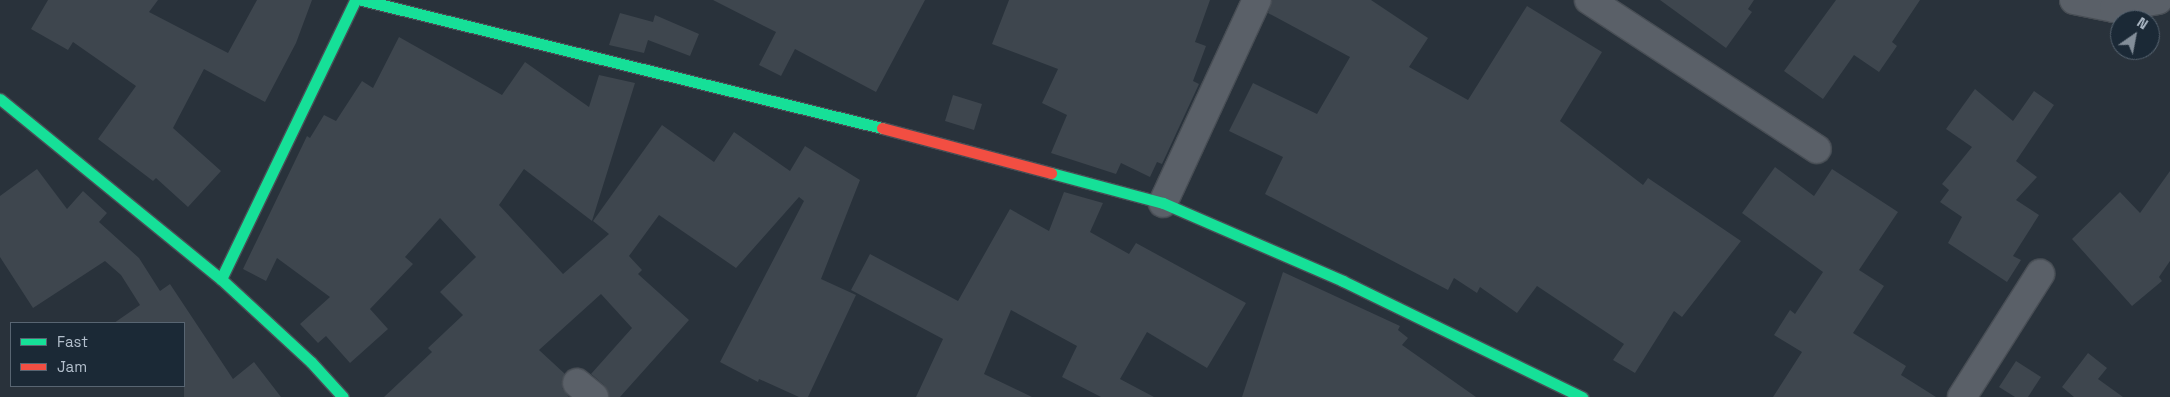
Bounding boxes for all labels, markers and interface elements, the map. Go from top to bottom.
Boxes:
north arrow [2110,10,2160,60]
text: N [2134,13,2151,33]
legend [10,322,185,387]
text: Fast [57,332,88,351]
text: Jam [57,357,87,376]

